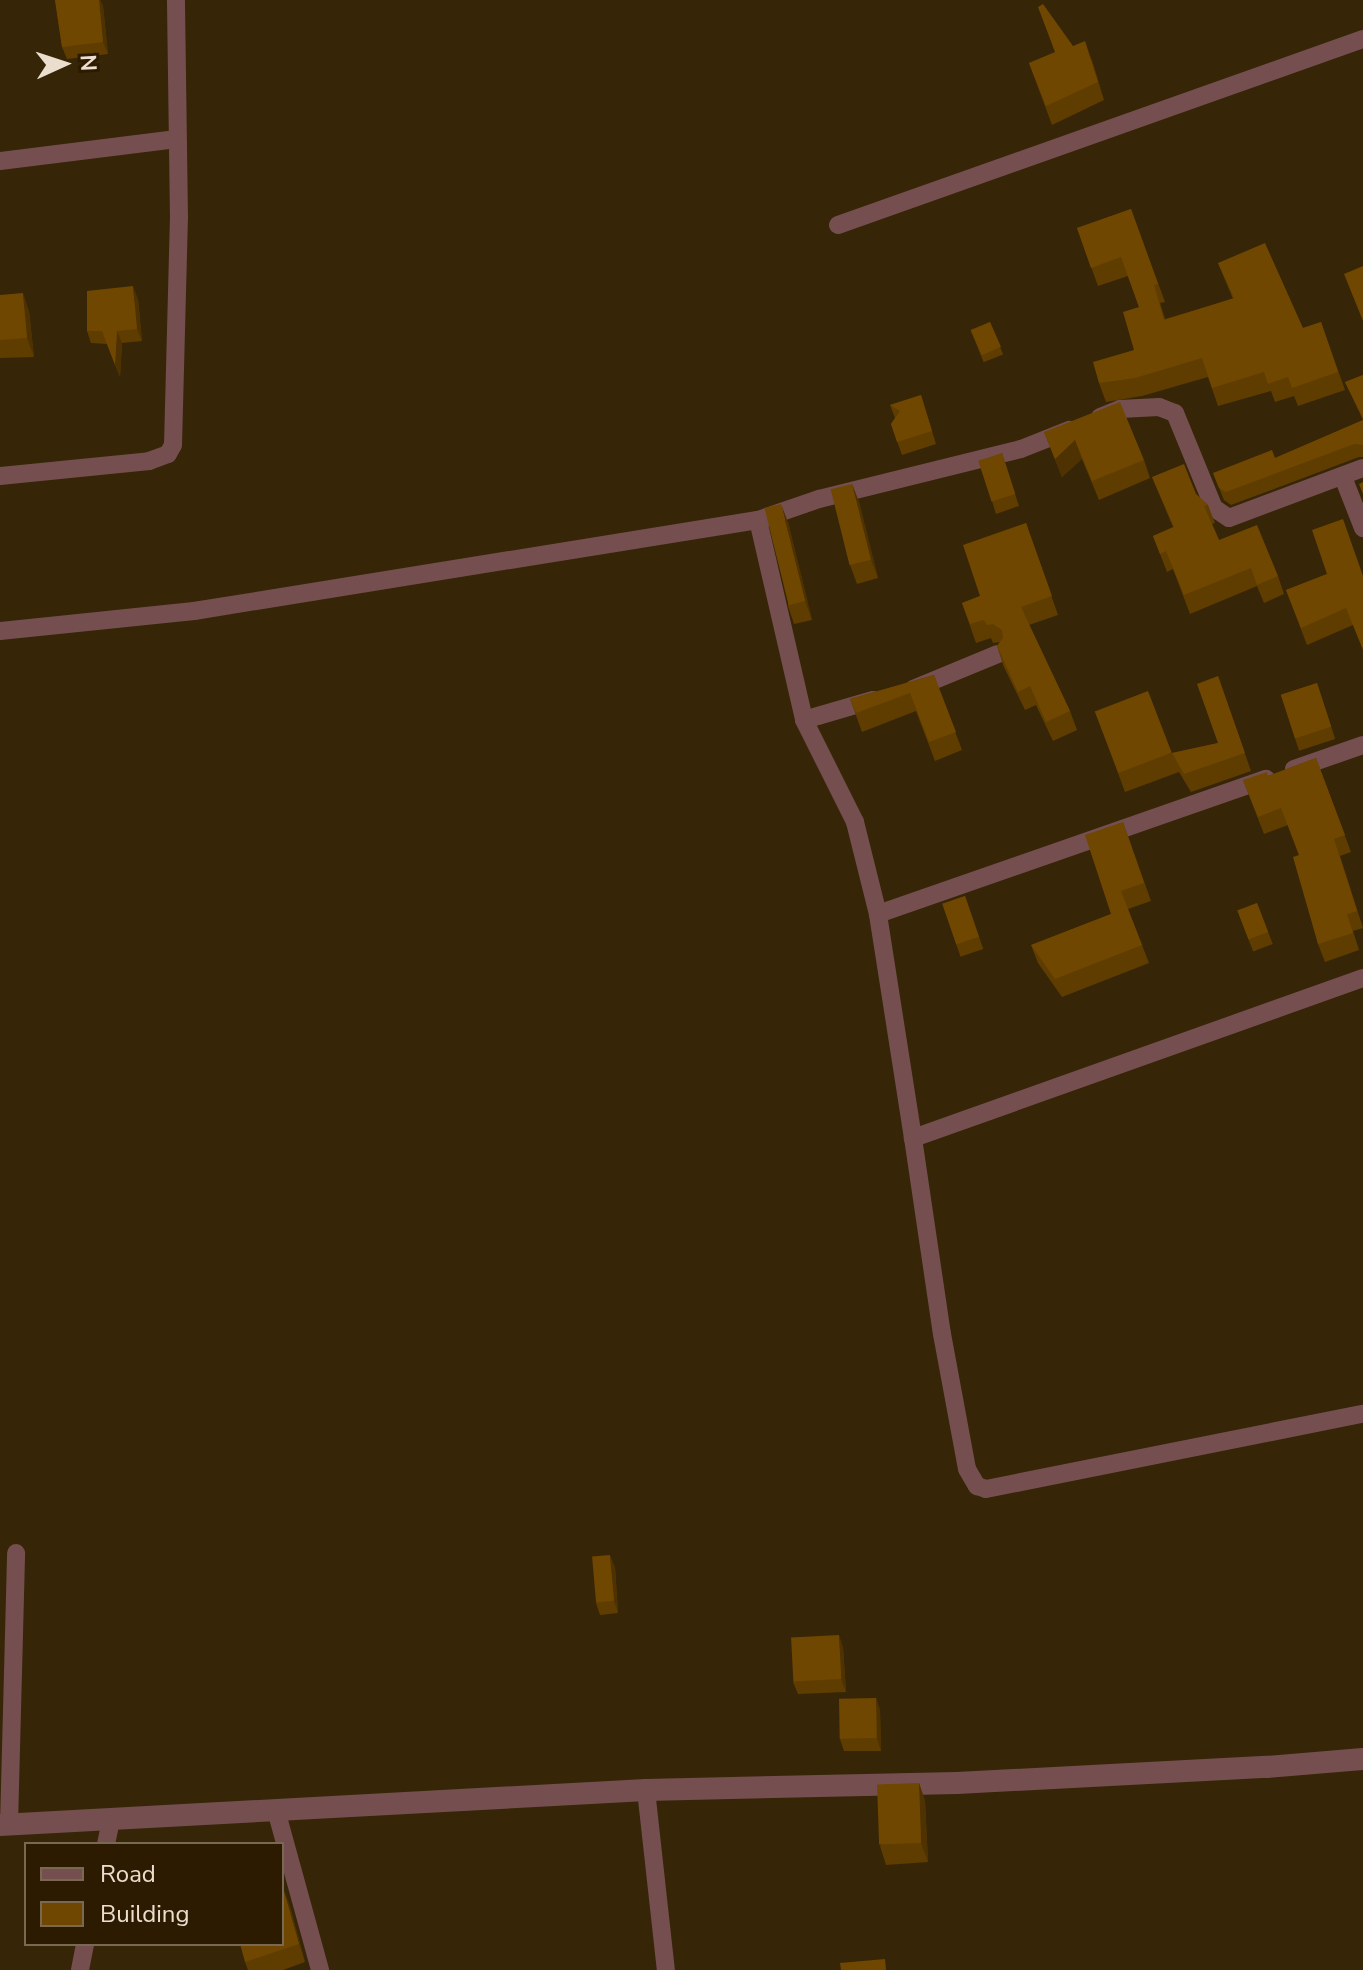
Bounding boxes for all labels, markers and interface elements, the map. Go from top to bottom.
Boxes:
north arrow [24,24,104,104]
text: N [73,54,103,72]
legend [24,1842,284,1946]
text: Road [100,1858,156,1890]
text: Building [100,1898,190,1930]

